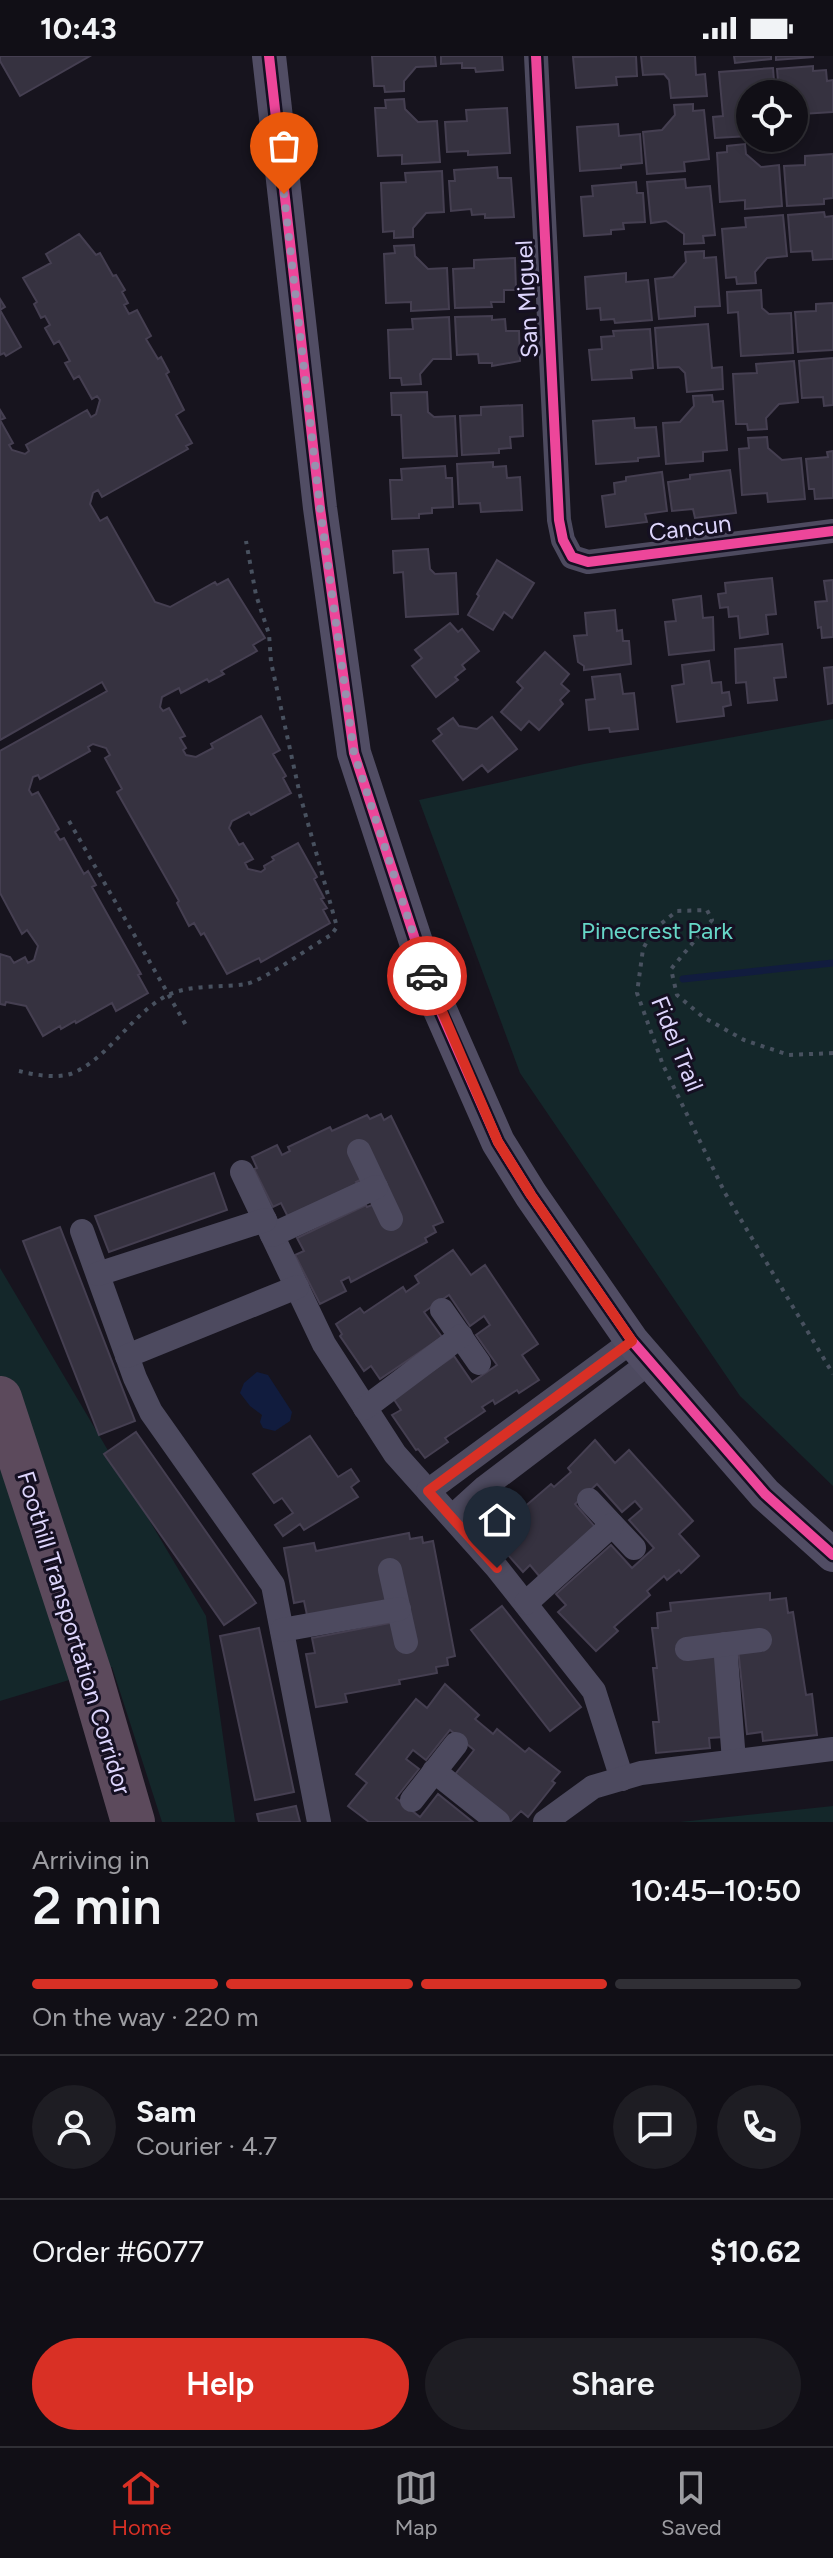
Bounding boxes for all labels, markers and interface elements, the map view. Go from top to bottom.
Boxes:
text: 10:43 [40,10,117,47]
map controls [736,80,808,152]
button: locate [736,80,808,152]
pin [250,112,318,194]
icon: bag [262,124,306,168]
street label: San Miguel [509,239,544,359]
street label: Cancun [647,508,733,547]
park label: Pinecrest Park [581,916,733,945]
courier [387,936,467,1016]
icon: car [405,954,449,998]
street label: Fidel Trail [645,992,710,1096]
street label: Foothill Transportation Corridor [11,1468,138,1798]
pin [463,1486,531,1568]
icon: home [475,1498,519,1542]
text: Arriving in [32,1844,150,1876]
text: 10:45–10:50 [631,1872,801,1909]
text: 2 min [32,1875,161,1937]
text: On the way · 220 m [32,2001,259,2033]
button: person [32,2085,116,2169]
button: chat [613,2085,697,2169]
button: phone [717,2085,801,2169]
text: Sam [136,2093,196,2130]
text: Courier · 4.7 [136,2130,277,2162]
text: Order #6077 [32,2233,204,2270]
text: $10.62 [710,2233,801,2270]
button: Help [32,2338,409,2430]
button: Share [425,2338,801,2430]
tab: Home [111,2466,171,2541]
tab: Map [394,2466,438,2541]
tab: Saved [661,2466,722,2541]

